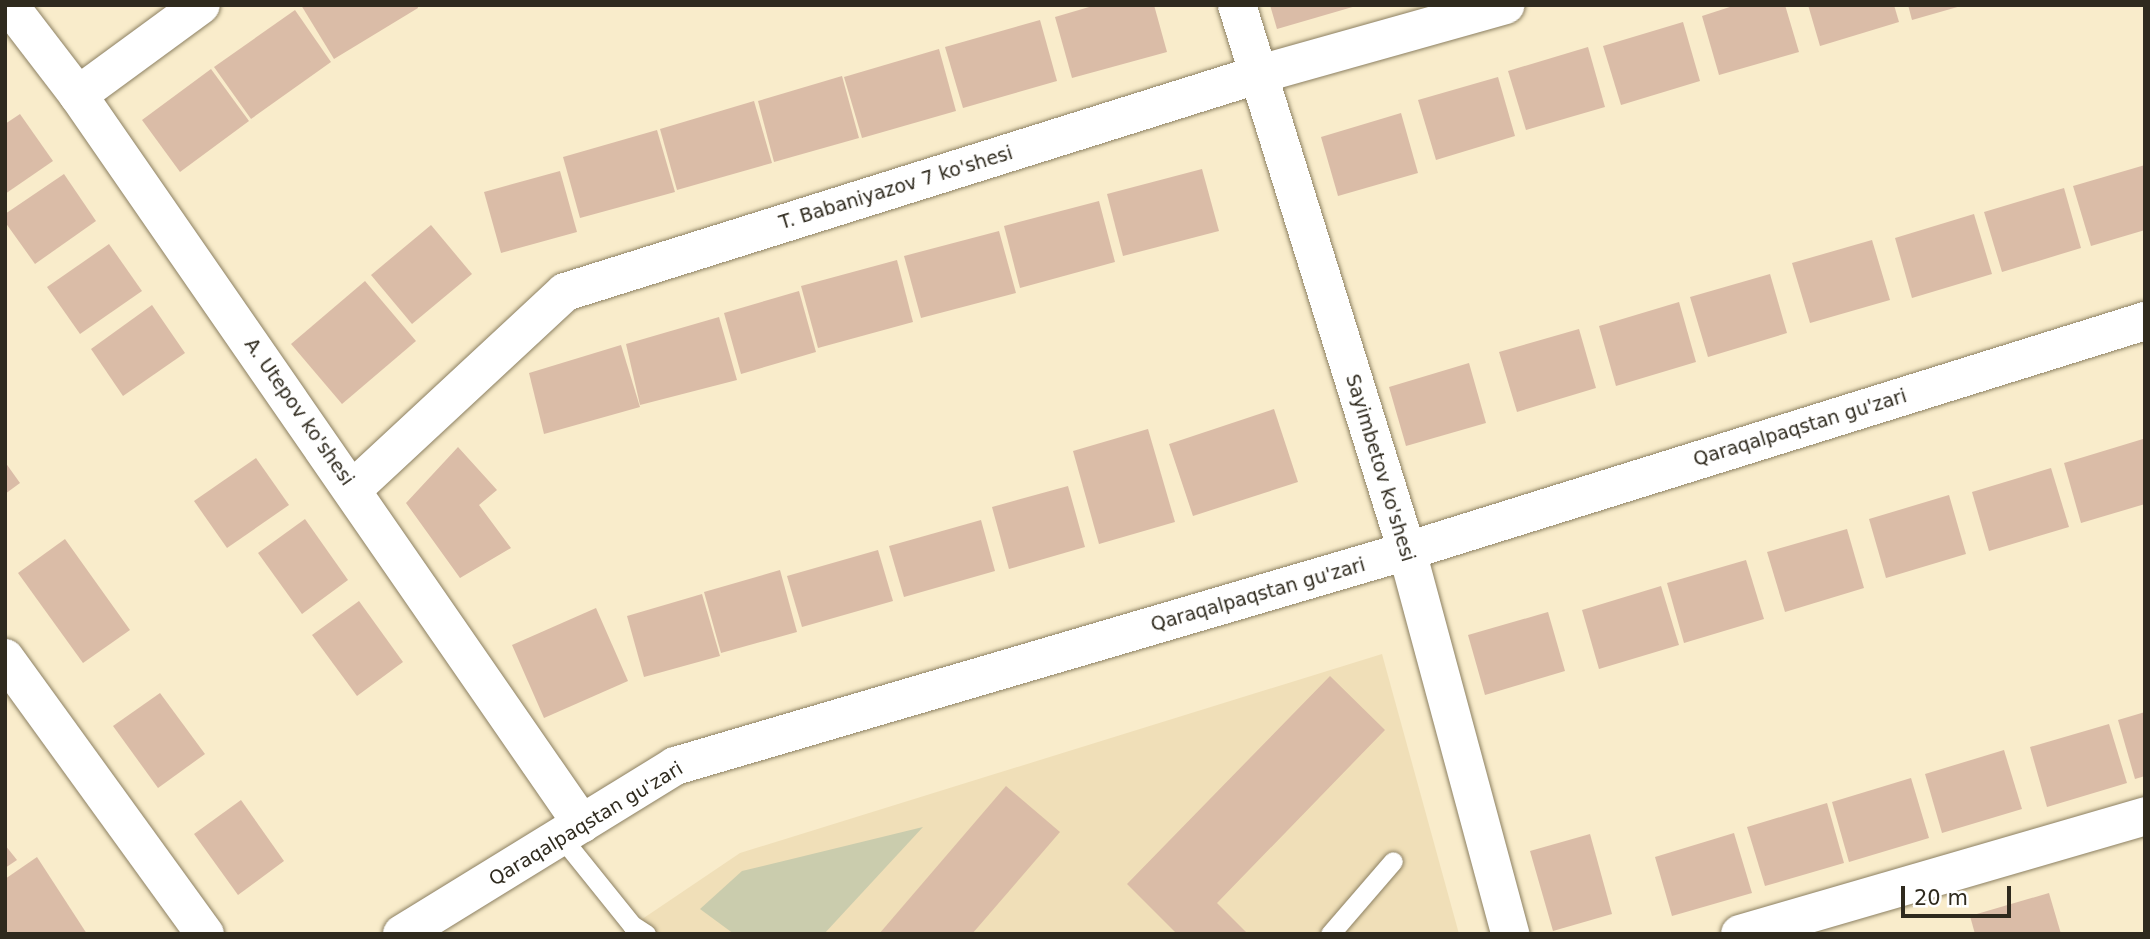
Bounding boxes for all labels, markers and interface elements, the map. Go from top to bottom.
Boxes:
street label: T. Babaniyazov 7 ko'shesi [776,142,1016,234]
street label: A. Utepov ko'shesi [240,334,358,490]
street label: Sayimbetov ko'shesi [1341,372,1419,564]
street label: Qaraqalpaqstan gu'zari [1691,385,1909,471]
street label: Qaraqalpaqstan gu'zari [1148,553,1368,637]
street label: Qaraqalpaqstan gu'zari [485,757,687,891]
scale bar [1905,872,2015,916]
text: 20 m [1914,886,1968,910]

